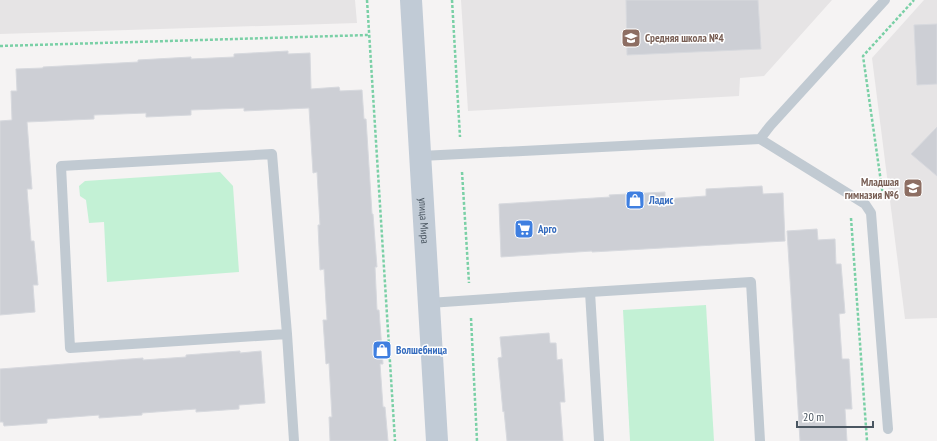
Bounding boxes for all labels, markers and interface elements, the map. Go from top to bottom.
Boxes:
school or university icon: Средняя школа №4 [620,27,642,49]
place label: Средняя школа №4 [645,31,724,45]
place label: Младшая гимназия №6 [845,175,899,202]
school or university icon: Младшая гимназия №6 [902,177,924,199]
shop icon: Ладис [624,189,646,211]
place label: Ладис [648,193,673,207]
street label: улица Мира [416,197,432,244]
supermarket icon: Арго [513,218,535,240]
place label: Арго [537,222,557,236]
shop icon: Волшебница [371,339,393,361]
place label: Волшебница [396,343,447,357]
scale bar [797,403,873,429]
text: 20 m [803,409,824,424]

